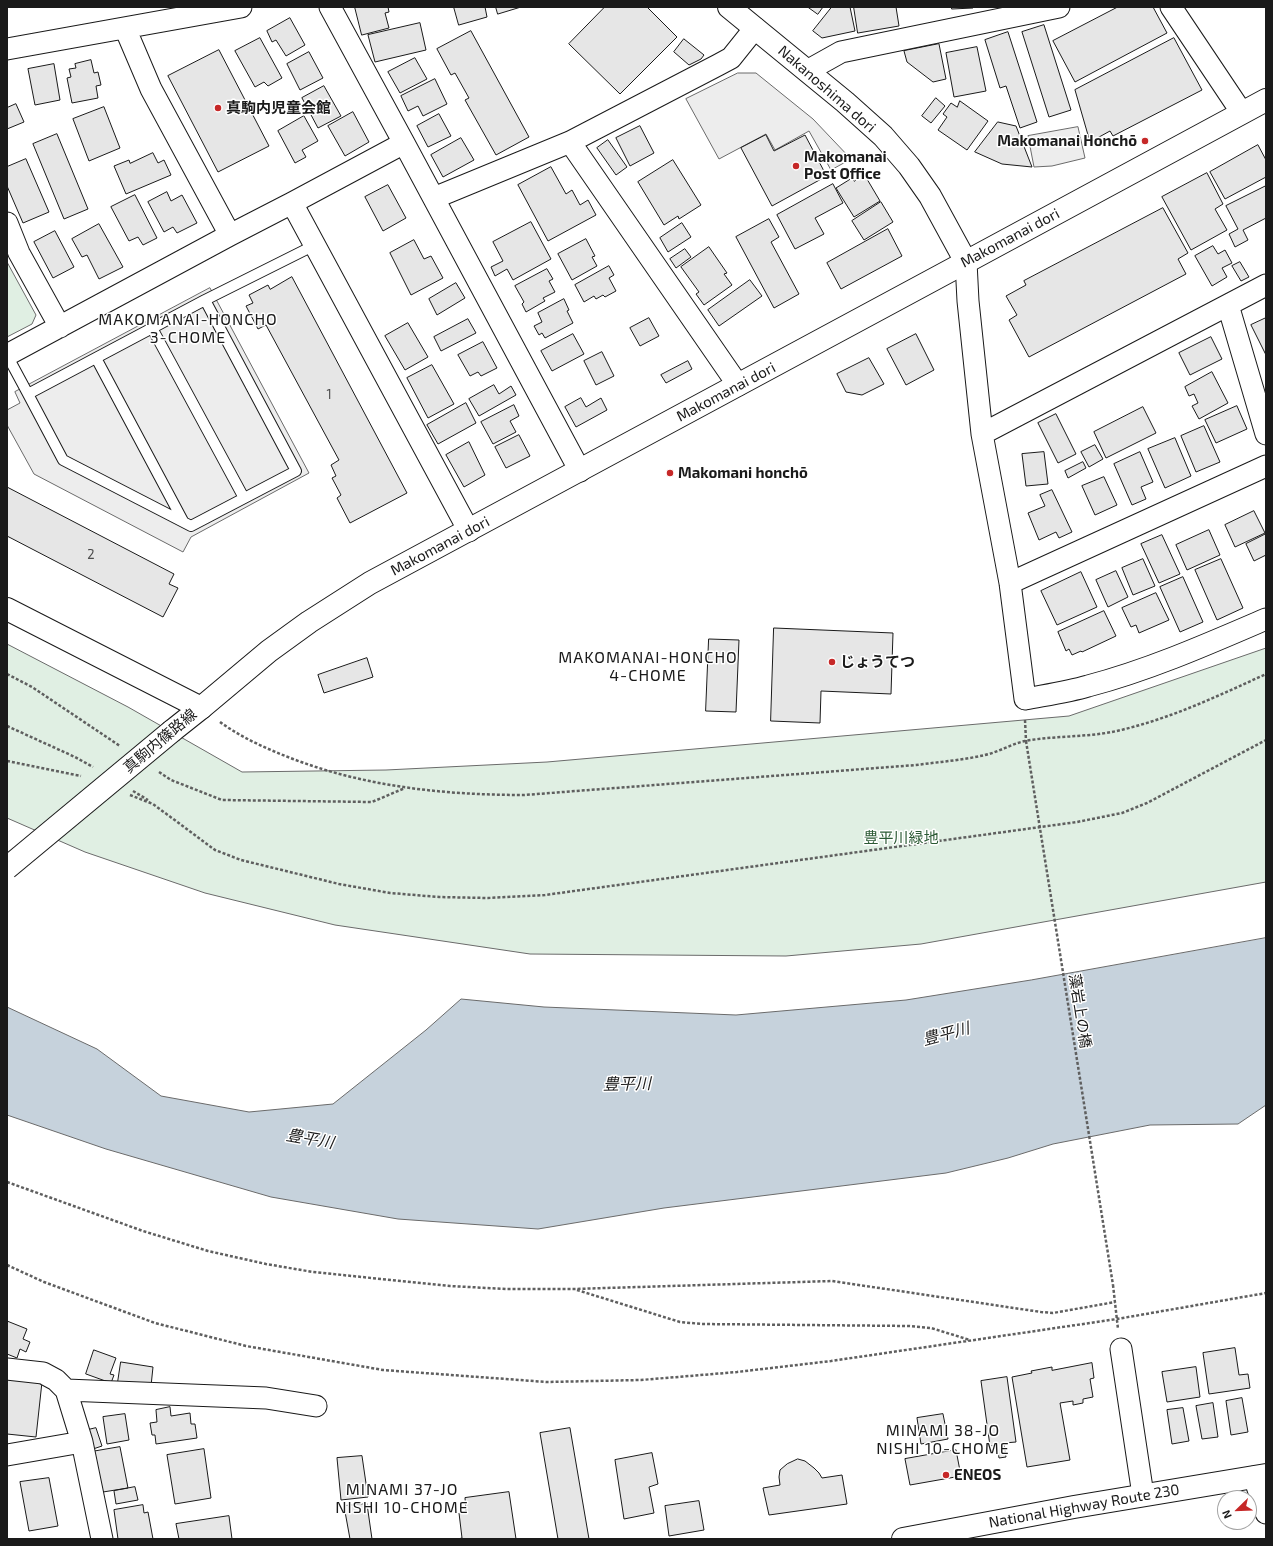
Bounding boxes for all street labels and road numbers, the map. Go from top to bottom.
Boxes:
street label: Nakanoshima dori [774,42,880,136]
street label: Makomanai dori [957,204,1063,272]
street label: Makomanai dori [673,358,779,426]
street label: Makomanai dori [387,512,493,580]
street label: 真駒内篠路線 [120,705,200,777]
street label: 藻岩上の橋 [1065,973,1095,1049]
street label: National Highway Route 230 [987,1480,1181,1532]

